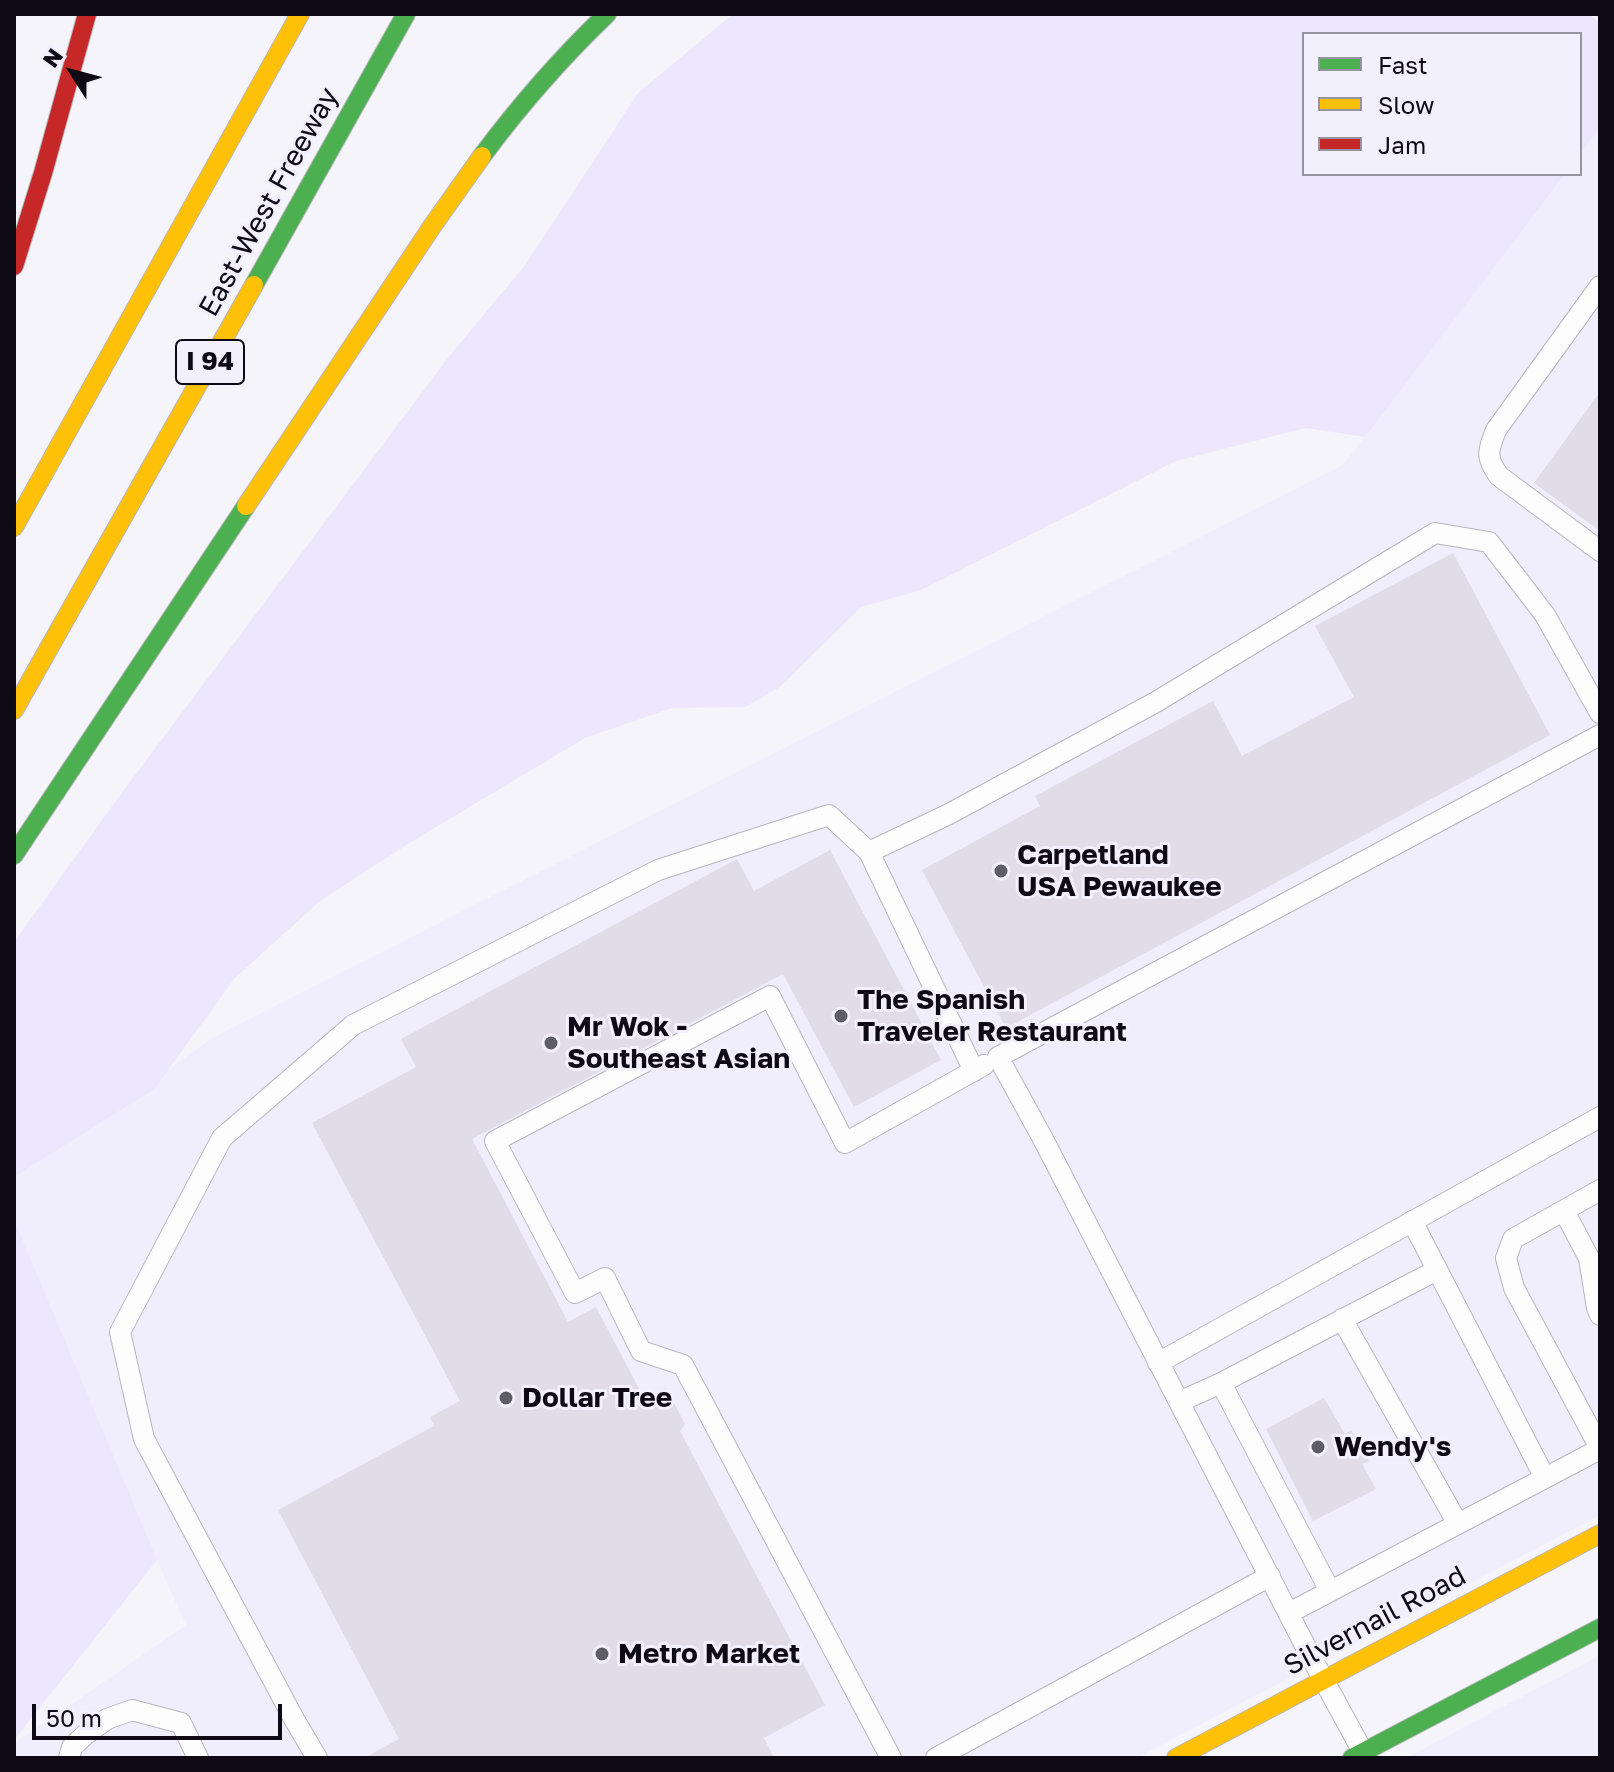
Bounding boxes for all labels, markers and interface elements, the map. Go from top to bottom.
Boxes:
north arrow [32,32,112,112]
legend [1302,32,1582,176]
text: N [36,43,68,72]
text: Fast [1378,50,1428,79]
street label: East-West Freeway [192,82,346,322]
text: Slow [1378,90,1434,119]
text: Jam [1378,130,1426,159]
road number: I 94 [176,340,244,384]
place label: Carpetland USA Pewaukee [1017,838,1222,904]
marker: Carpetland USA Pewaukee [992,862,1010,880]
place label: The Spanish Traveler Restaurant [857,983,1127,1049]
marker: The Spanish Traveler Restaurant [832,1007,850,1025]
place label: Mr Wok - Southeast Asian [567,1010,790,1076]
marker: Mr Wok - Southeast Asian [542,1034,560,1052]
place label: Dollar Tree [522,1381,672,1415]
marker: Dollar Tree [497,1389,515,1407]
place label: Wendy's [1334,1430,1451,1464]
marker: Wendy's [1309,1438,1327,1456]
street label: Silvernail Road [1278,1559,1472,1683]
place label: Metro Market [618,1637,800,1671]
marker: Metro Market [593,1645,611,1663]
scale bar [36,1688,286,1738]
text: 50 m [46,1703,102,1732]

